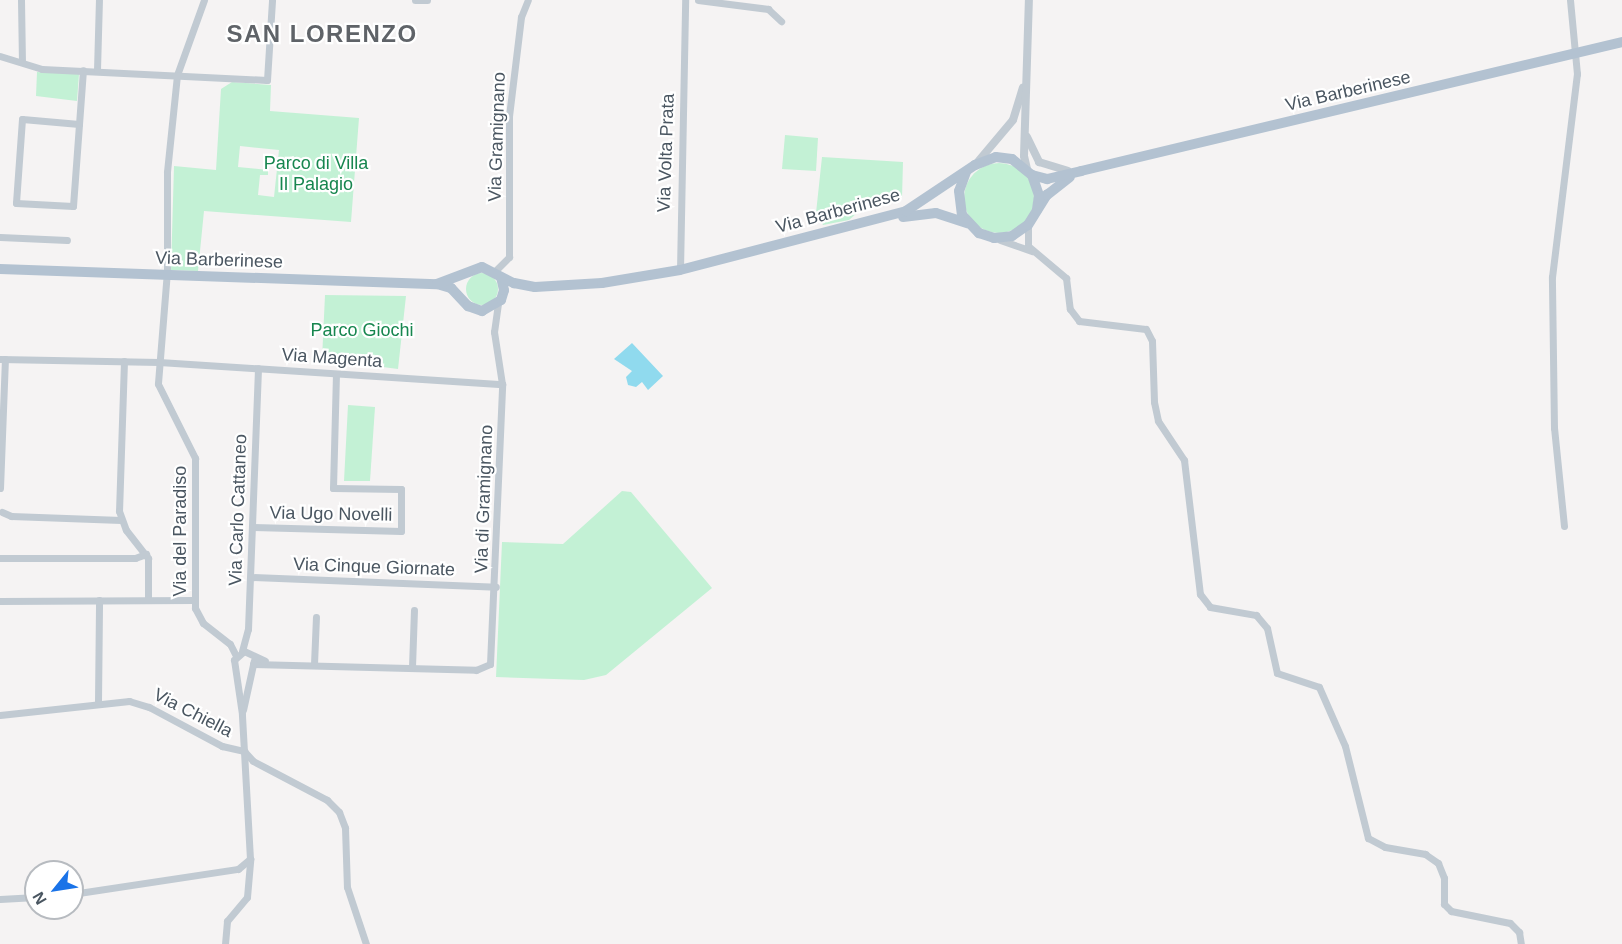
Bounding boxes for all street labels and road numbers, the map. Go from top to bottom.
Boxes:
street label: Via Barberinese [1283,66,1413,116]
street label: Via Gramignano [484,72,510,202]
street label: Via Volta Prata [653,93,679,213]
street label: Via Barberinese [774,184,902,238]
street label: Via Barberinese [155,247,283,273]
street label: Via Magenta [281,344,383,372]
street label: Via di Gramignano [471,424,497,574]
street label: Via Carlo Cattaneo [225,434,251,586]
street label: Via del Paradiso [169,466,191,596]
street label: Via Ugo Novelli [269,502,393,526]
street label: Via Cinque Giornate [293,553,455,581]
street label: Via Chiella [150,684,236,742]

